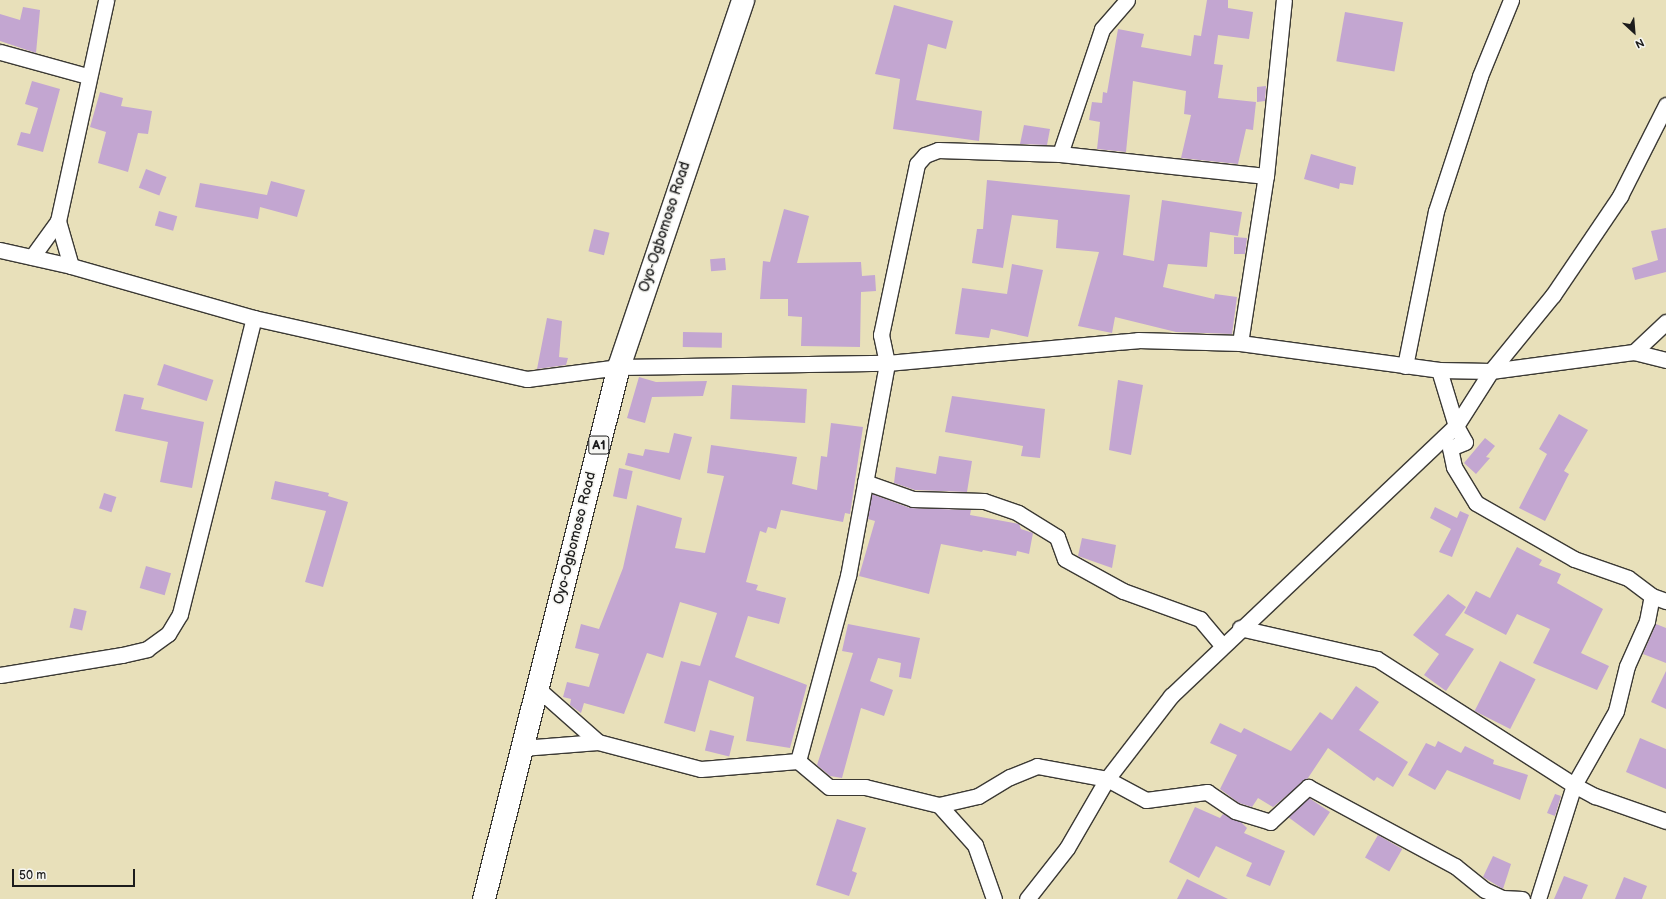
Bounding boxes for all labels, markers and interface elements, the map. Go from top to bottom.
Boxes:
north arrow [1614,12,1654,52]
text: N [1633,36,1646,51]
street label: Oyo-Ogbomoso Road [636,160,694,294]
road number: A1 [588,434,610,456]
street label: Oyo-Ogbomoso Road [550,470,600,606]
scale bar [14,861,137,887]
text: 50 m [19,868,46,883]

